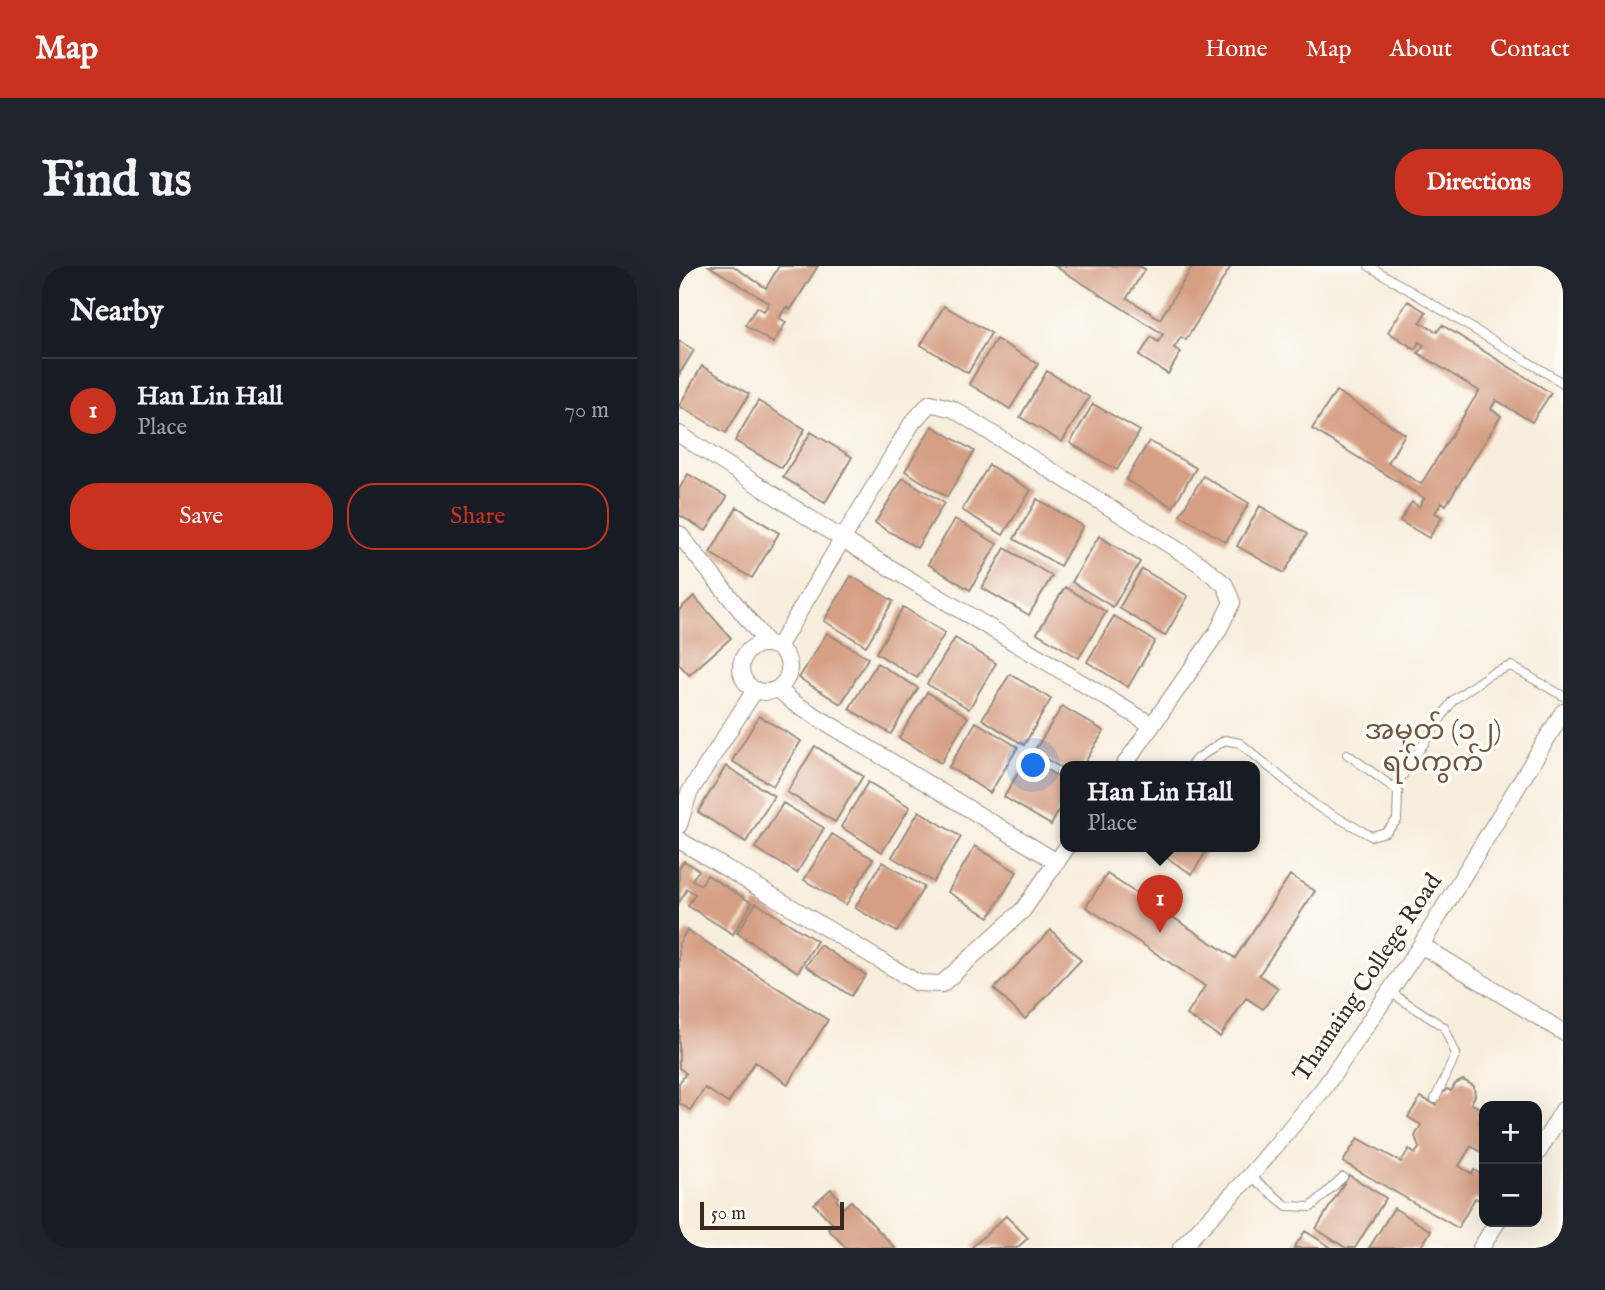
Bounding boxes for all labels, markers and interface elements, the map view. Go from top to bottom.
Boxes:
text: Map [35,28,98,70]
text: Home [1205,34,1268,65]
text: Map [1306,34,1352,65]
text: About [1390,34,1452,65]
text: Contact [1490,34,1570,65]
button: Directions [1395,149,1563,216]
text: Find us [42,151,192,213]
text: Nearby [70,293,163,331]
text: Han Lin Hall [137,380,283,413]
text: 1 [89,396,97,425]
text: 70 m [564,396,609,425]
text: Place [137,413,187,442]
button: Save [70,483,333,550]
button: Share [347,483,609,550]
district label: အမှတ် (၁၂) ရပ်ကွက် [1364,711,1502,784]
your location [1016,748,1050,782]
popup [1060,761,1260,852]
text: Han Lin Hall [1087,776,1233,809]
text: Place [1087,809,1137,838]
street label: Thamaing College Road [1287,868,1449,1088]
pin: 1 [1137,875,1183,933]
map controls [1479,1101,1542,1227]
button: + [1479,1101,1542,1164]
button: − [1479,1164,1542,1227]
scale bar [700,1199,843,1231]
text: 50 m [711,1202,746,1226]

